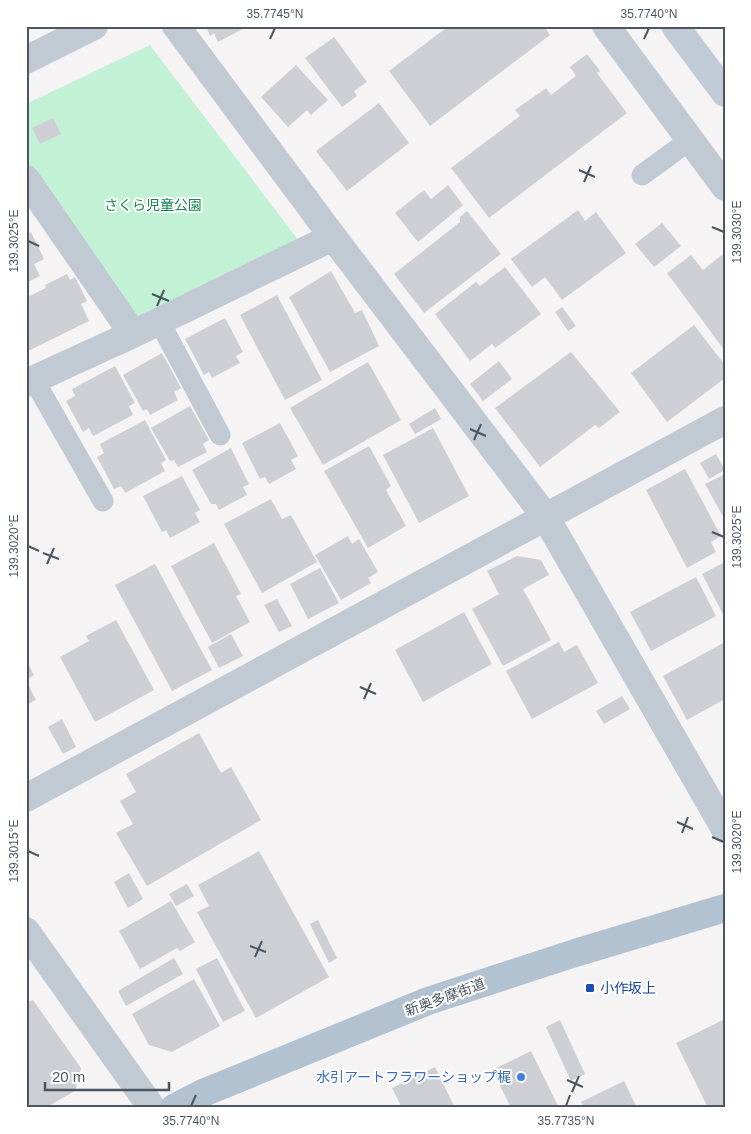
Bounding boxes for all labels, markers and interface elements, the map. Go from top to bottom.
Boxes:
text: 35.7745°N [247,7,303,21]
text: 35.7740°N [621,7,677,21]
park label: さくら児童公園 [104,197,202,213]
text: 139.3030°E [730,201,744,263]
text: 139.3025°E [7,210,21,272]
text: 139.3025°E [730,506,744,568]
text: 139.3020°E [7,515,21,577]
text: 139.3020°E [730,811,744,873]
text: 139.3015°E [7,820,21,882]
street label: 新奥多摩街道 [403,975,487,1019]
place label: 小作坂上 [600,980,656,996]
marker: 小作坂上 [584,982,596,994]
scale bar [45,1059,169,1091]
text: 20 m [52,1068,85,1085]
place label: 水引アートフラワーショップ梶 [316,1069,511,1085]
marker: 水引アートフラワーショップ梶 [515,1071,527,1083]
text: 35.7740°N [163,1114,219,1128]
text: 35.7735°N [538,1114,594,1128]

